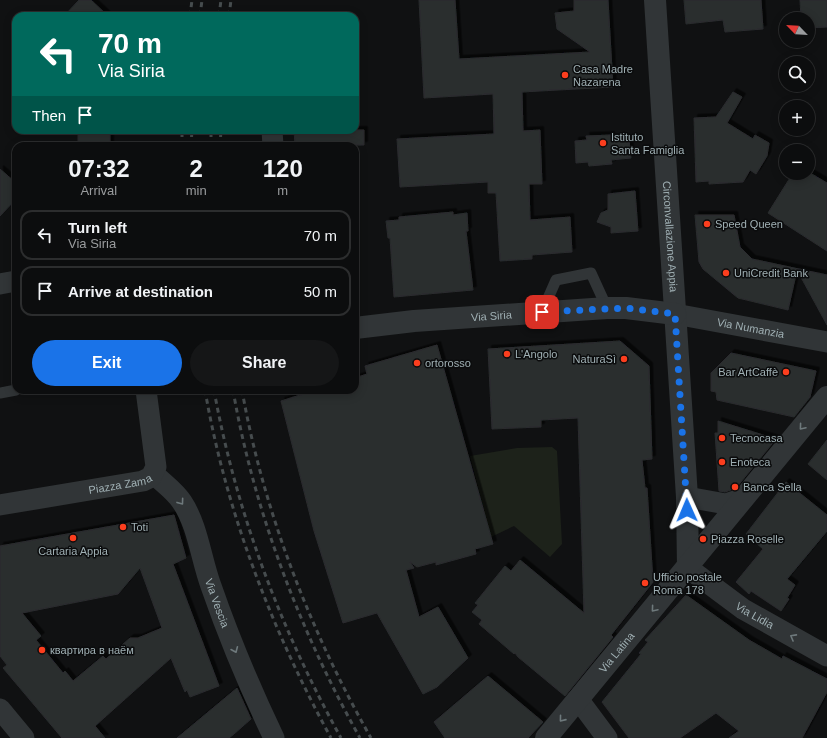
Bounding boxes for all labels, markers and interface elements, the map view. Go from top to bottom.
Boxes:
north arrow [779,12,815,48]
map controls [779,12,815,180]
icon: left [32,28,84,80]
text: 70 m [98,28,162,59]
button: search [779,56,815,92]
text: Via Siria [98,61,165,81]
place label: Casa Madre Nazarena [573,63,633,88]
marker: Casa Madre Nazarena [560,70,570,80]
button: + [779,100,815,136]
icon: arrive [74,104,96,126]
text: Then [32,107,66,124]
place label: Istituto Santa Famiglia [611,131,685,156]
marker: Istituto Santa Famiglia [598,138,608,148]
button: − [779,144,815,180]
text: 07:32 [68,155,130,182]
text: 2 [189,155,203,182]
text: 120 [263,155,303,182]
street label: Circonvallazione Appia [661,181,680,293]
text: Arrival [80,183,117,198]
text: min [186,183,207,198]
text: m [277,183,288,198]
place label: Speed Queen [715,218,783,230]
text: Turn left [68,219,127,236]
marker: Speed Queen [702,219,712,229]
icon: left [34,224,56,246]
text: 70 m [304,227,337,244]
text: Via Siria [68,236,116,251]
place label: UniCredit Bank [734,267,808,279]
marker: UniCredit Bank [721,268,731,278]
icon: arrive [34,280,56,302]
text: Arrive at destination [68,283,213,300]
text: 50 m [304,283,337,300]
pin [525,295,559,329]
icon: arrive [531,301,553,323]
street label: Via Siria [471,308,513,323]
street label: Via Numanzia [716,316,786,340]
button: Exit [32,340,182,386]
button: Share [190,340,339,386]
place label: L'Angolo [515,348,557,360]
marker: L'Angolo [502,349,512,359]
place label: NaturaSì [573,353,616,365]
marker: NaturaSì [619,354,629,364]
place label: ortorosso [425,357,471,369]
marker: ortorosso [412,358,422,368]
place label: Bar ArtCaffè [718,366,778,378]
marker: Bar ArtCaffè [781,367,791,377]
one-way arrow [800,423,807,430]
place label: Tecnocasa [730,432,783,444]
marker: Tecnocasa [717,433,727,443]
place label: Enoteca [730,456,771,468]
marker: Enoteca [717,457,727,467]
street label: Piazza Zama [88,471,155,496]
place label: Banca Sella [743,481,803,493]
marker: Banca Sella [730,482,740,492]
position arrow [666,489,708,531]
one-way arrow [176,497,183,504]
place label: Toti [131,521,148,533]
marker: Toti [118,522,128,532]
marker: Cartaria Appia [68,533,78,543]
place label: Piazza Roselle [711,533,784,545]
marker: Piazza Roselle [698,534,708,544]
place label: Cartaria Appia [38,545,109,557]
place label: Ufficio postale Roma 178 [653,571,722,596]
street label: Via Vescia [203,577,232,630]
marker: Ufficio postale Roma 178 [640,578,650,588]
street label: Via Lidia [733,600,777,631]
one-way arrow [651,604,658,611]
street label: Via Latina [596,629,637,675]
one-way arrow [789,635,797,642]
place label: квартира в наём [50,644,134,656]
marker: квартира в наём [37,645,47,655]
one-way arrow [230,645,238,653]
one-way arrow [560,714,567,721]

